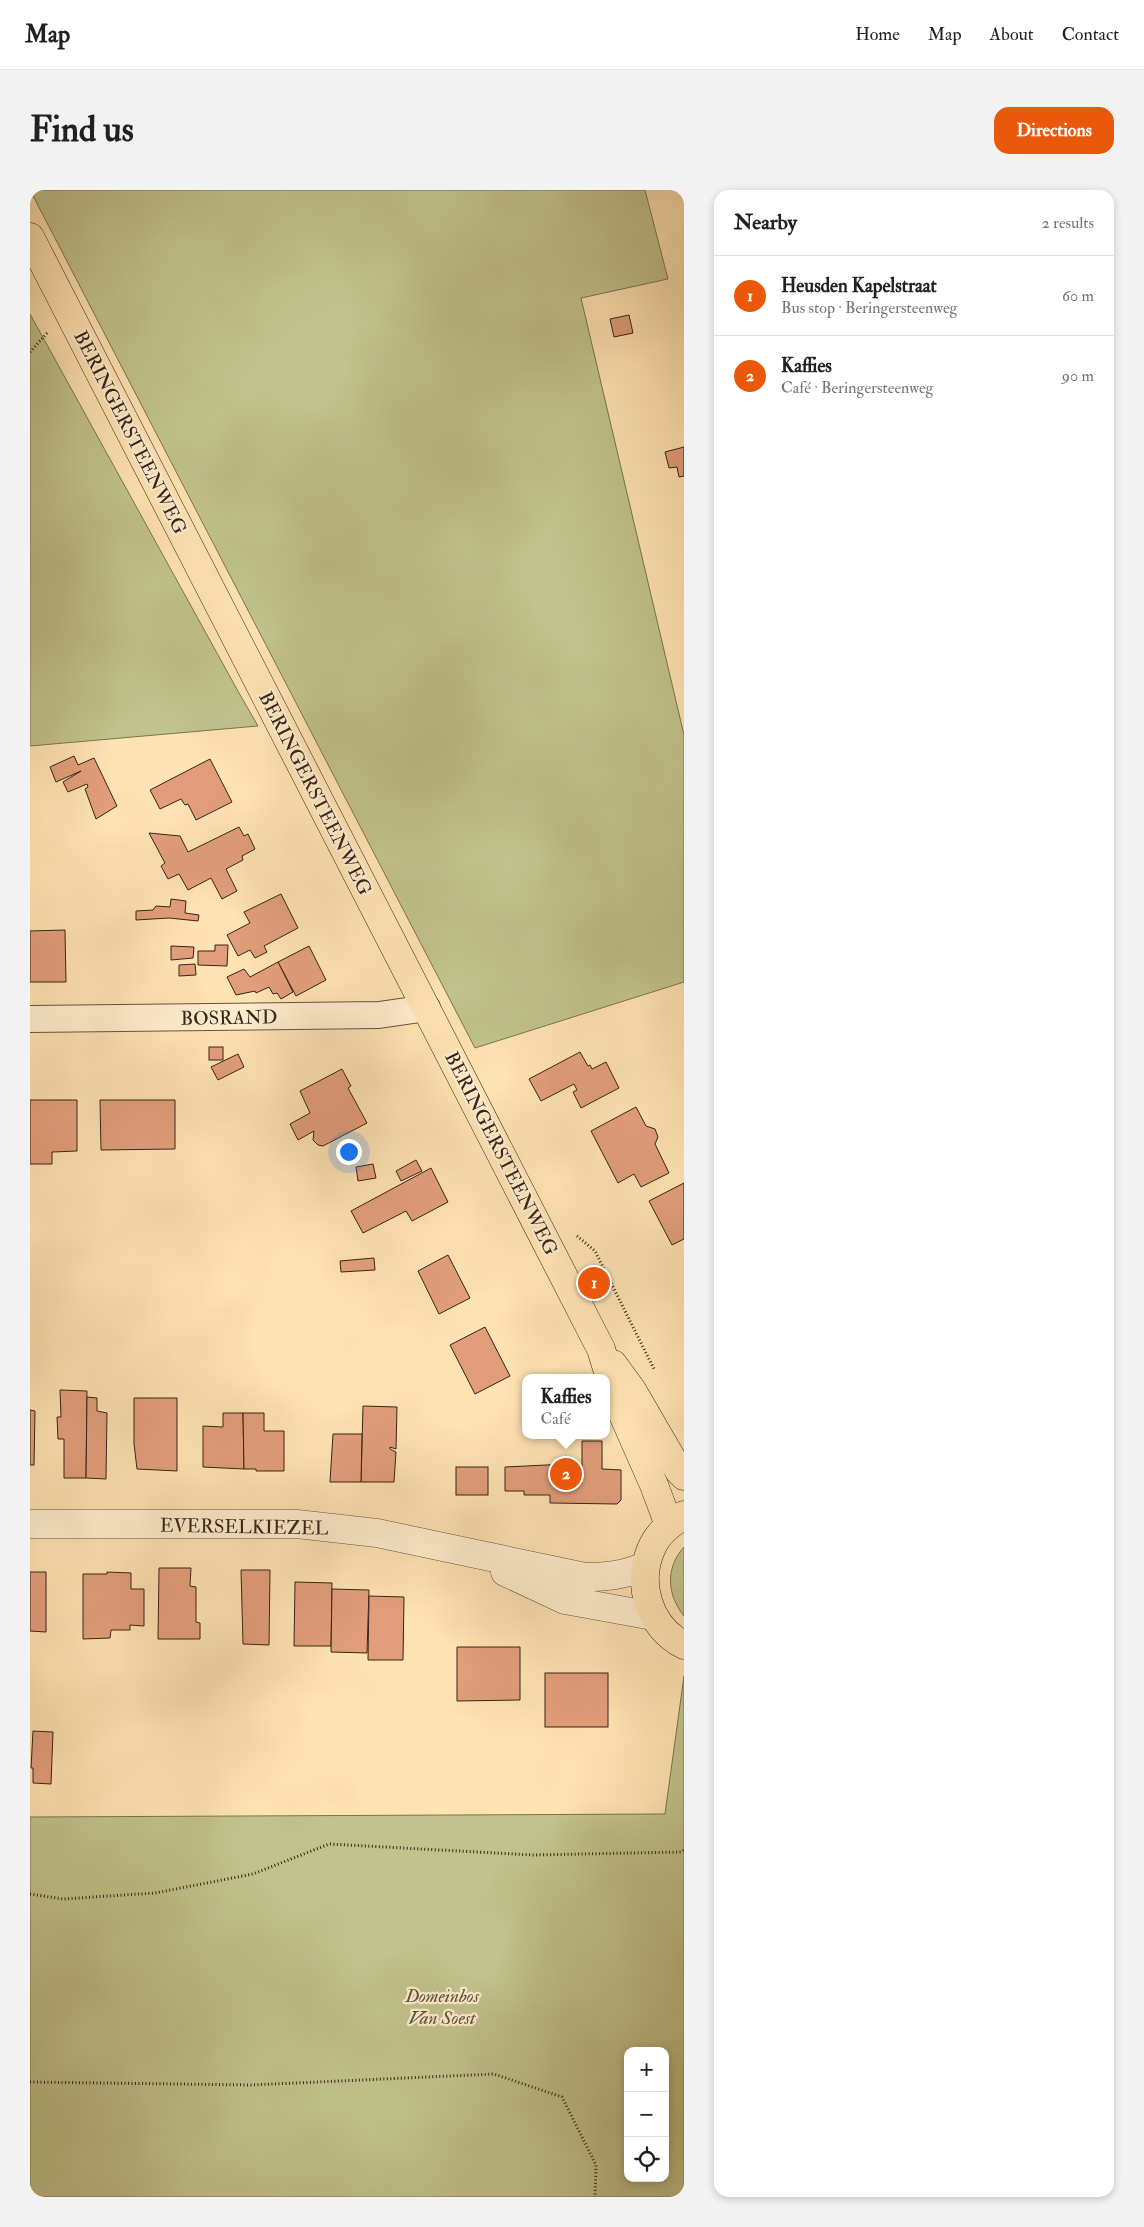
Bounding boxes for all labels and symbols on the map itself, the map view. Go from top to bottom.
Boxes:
street label: BERINGERSTEENWEG [68,327,192,538]
street label: BERINGERSTEENWEG [253,688,377,899]
street label: BOSRAND [180,1005,278,1031]
street label: BERINGERSTEENWEG [439,1048,563,1259]
your location [336,1139,362,1165]
pin: 1 [578,1264,610,1302]
pin: 2 [550,1455,582,1493]
street label: EVERSELKIEZEL [160,1514,329,1540]
park label: Domeinbos Van Soest [404,1984,480,2030]

